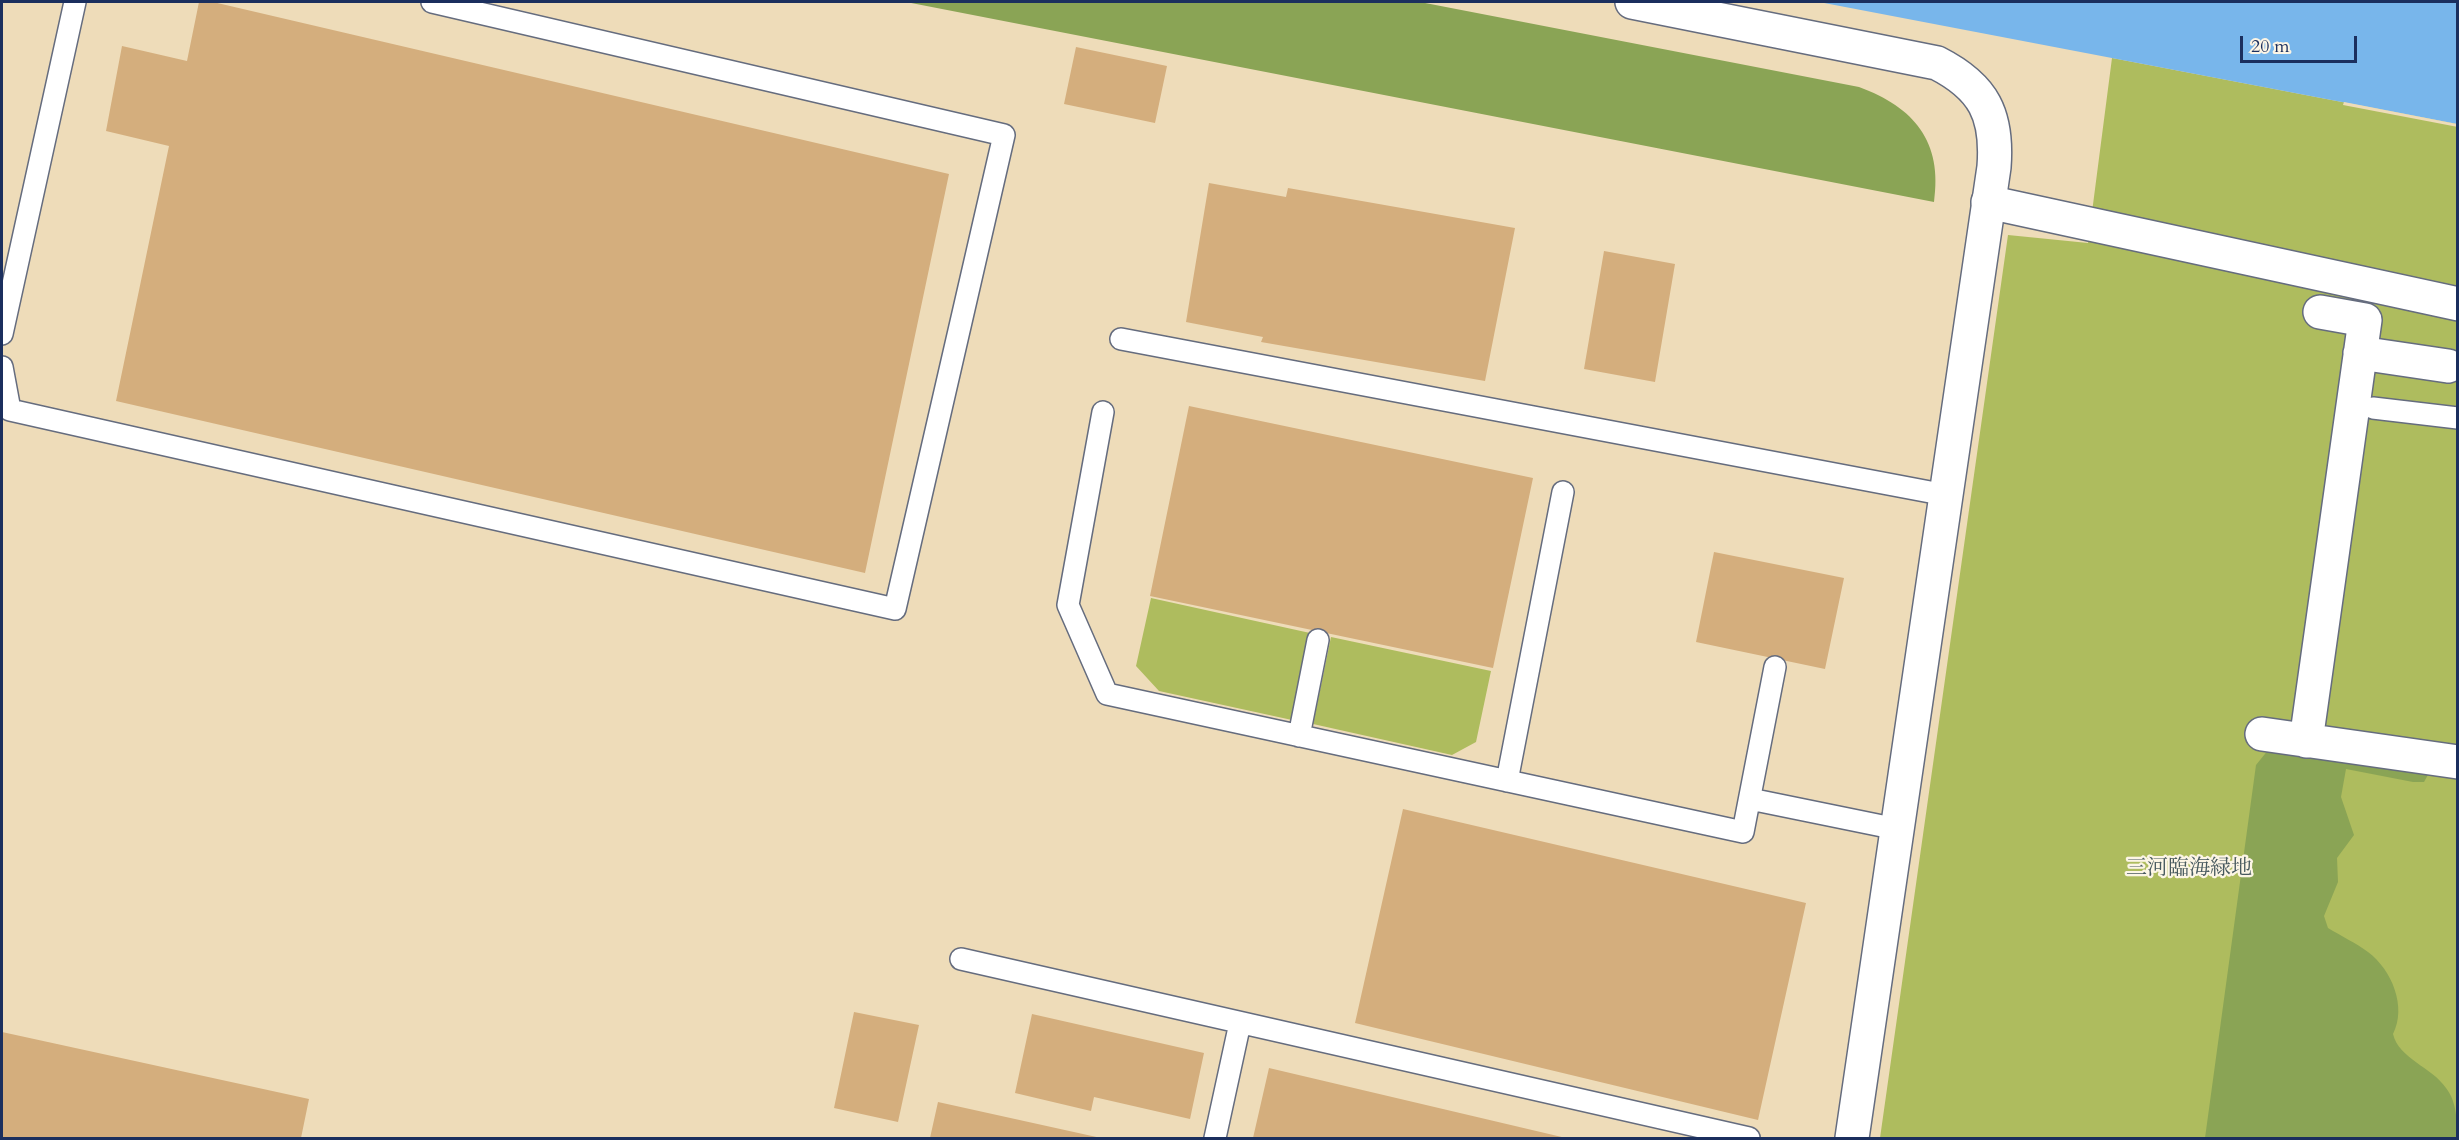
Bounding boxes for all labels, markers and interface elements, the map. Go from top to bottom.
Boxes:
scale bar [2243,24,2360,62]
text: 20 m [2251,34,2290,59]
park label: 三河臨海緑地 [2126,856,2252,882]

